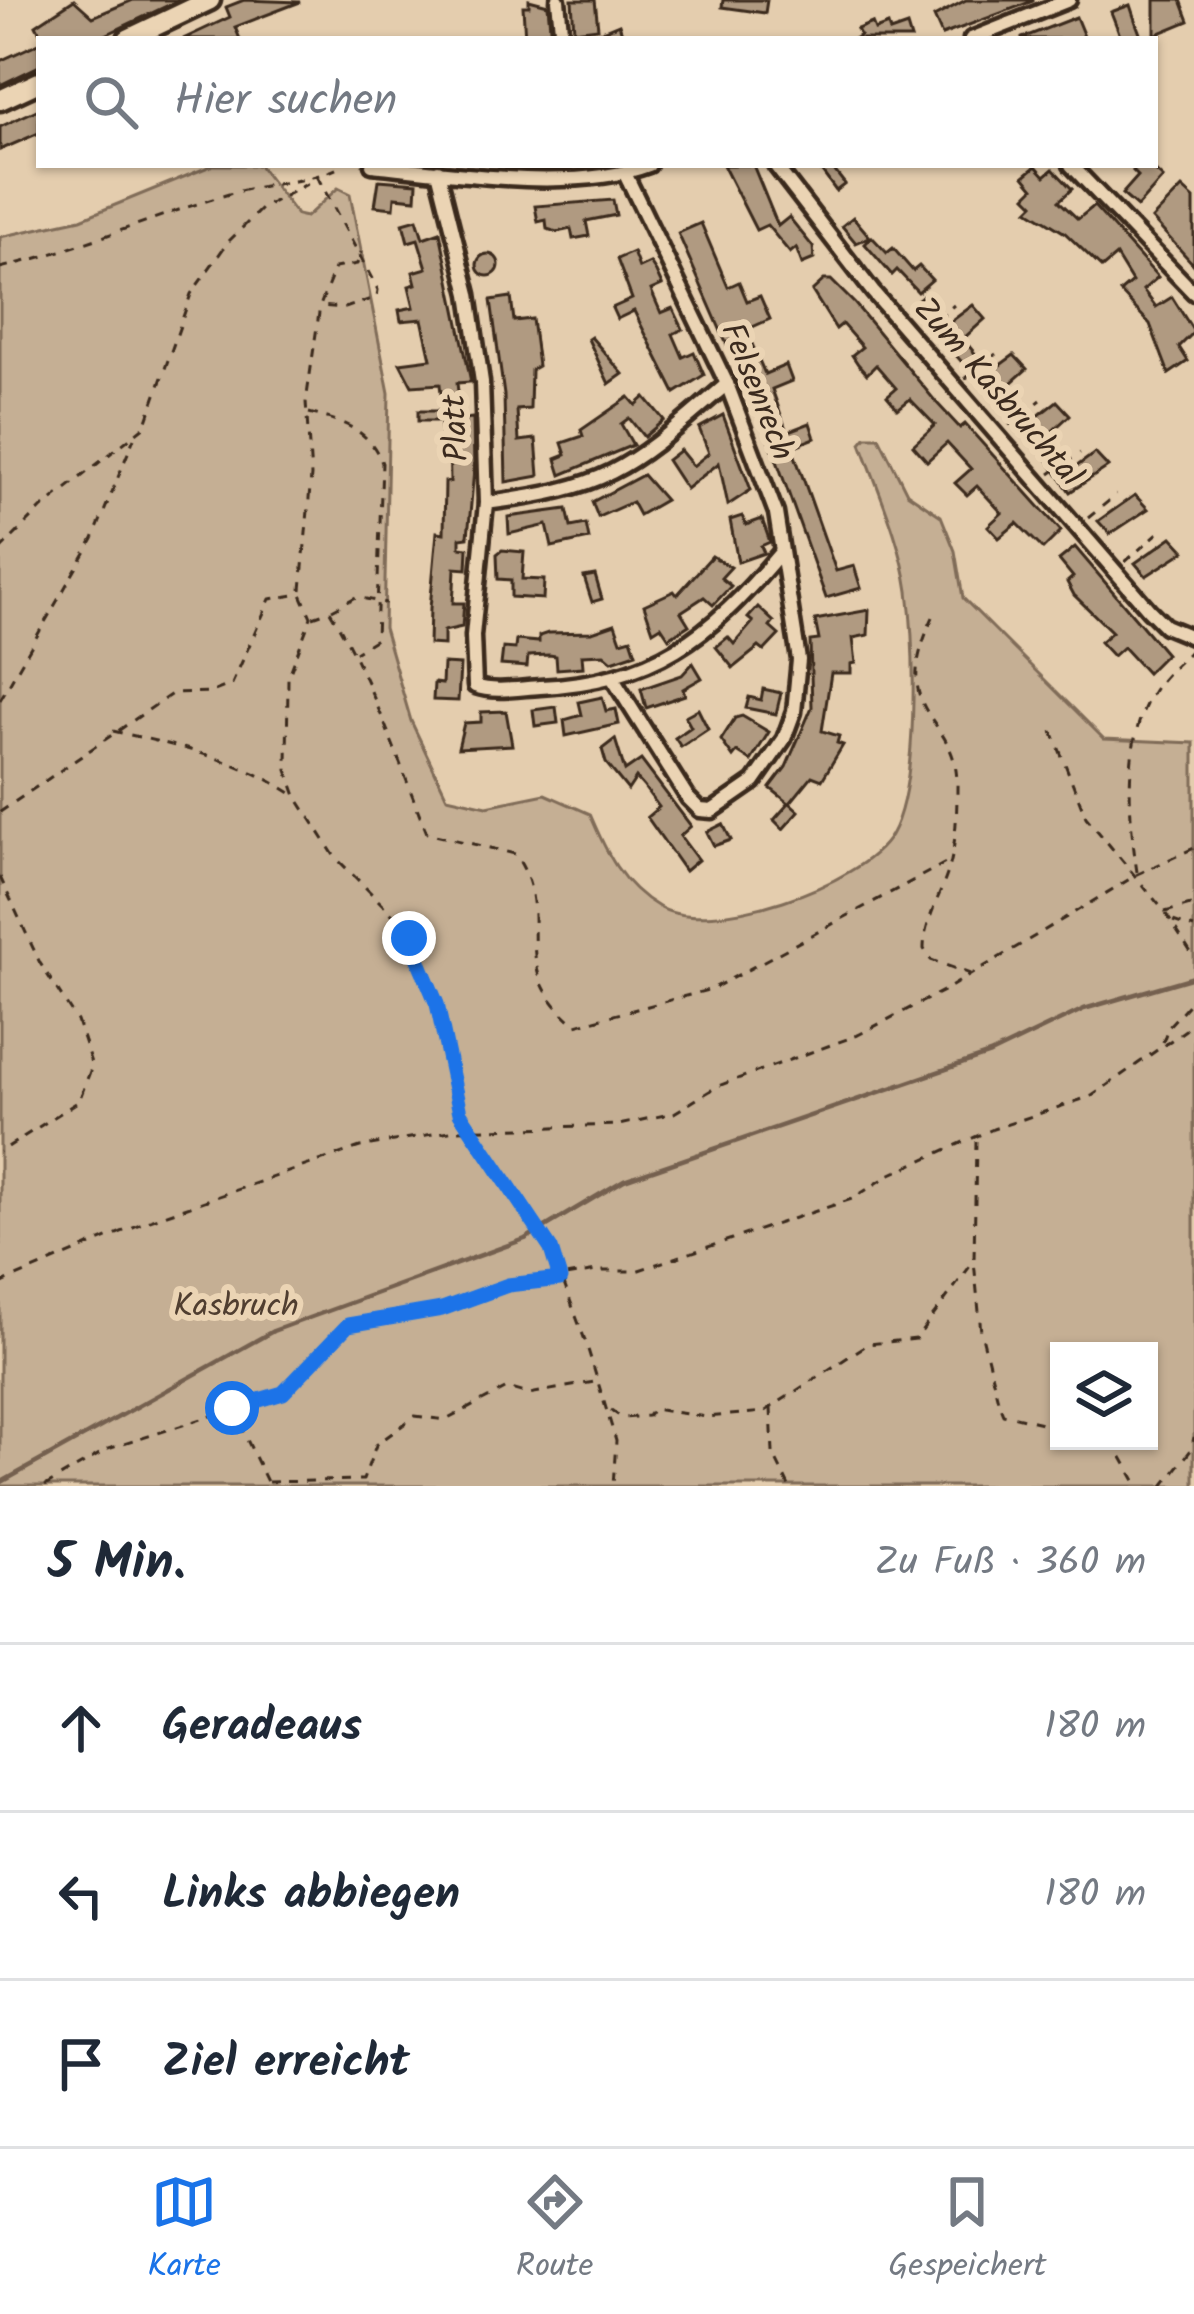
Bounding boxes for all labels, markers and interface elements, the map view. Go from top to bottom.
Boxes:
search box [36,36,1158,168]
text: Hier suchen [174,66,397,138]
icon: search [78,69,144,135]
street label: Zum Kasbruchtal [899,286,1095,500]
street label: Felsenrech [704,315,808,469]
street label: Platt [429,392,485,463]
route end [382,911,436,965]
park label: Kasbruch [173,1281,299,1334]
map controls [1050,1342,1158,1450]
button: layers [1050,1342,1158,1450]
route start [205,1381,259,1435]
text: 5 Min. [48,1524,186,1605]
text: Zu Fuß · 360 m [875,1533,1146,1595]
text: Geradeaus [162,1692,362,1764]
icon: ahead [48,1695,114,1761]
text: 180 m [1044,1697,1146,1759]
text: Links abbiegen [162,1860,460,1932]
icon: left [48,1863,114,1929]
text: 180 m [1044,1865,1146,1927]
text: Ziel erreicht [162,2028,410,2100]
icon: arrive [48,2031,114,2097]
tab: Karte [147,2169,221,2294]
tab: Route [516,2169,593,2294]
tab: Gespeichert [888,2169,1047,2294]

